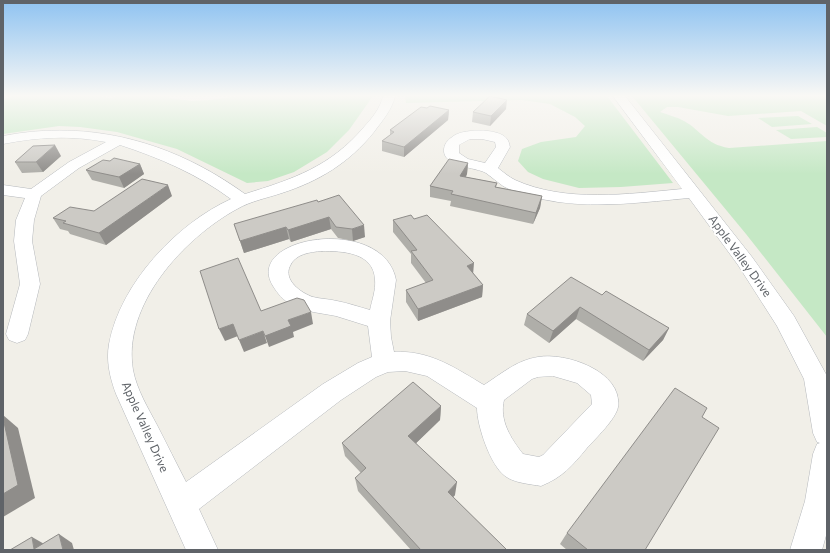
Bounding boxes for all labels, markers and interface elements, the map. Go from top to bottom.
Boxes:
street label: Apple Valley Drive [706,212,775,299]
street label: Apple Valley Drive [120,379,172,474]

